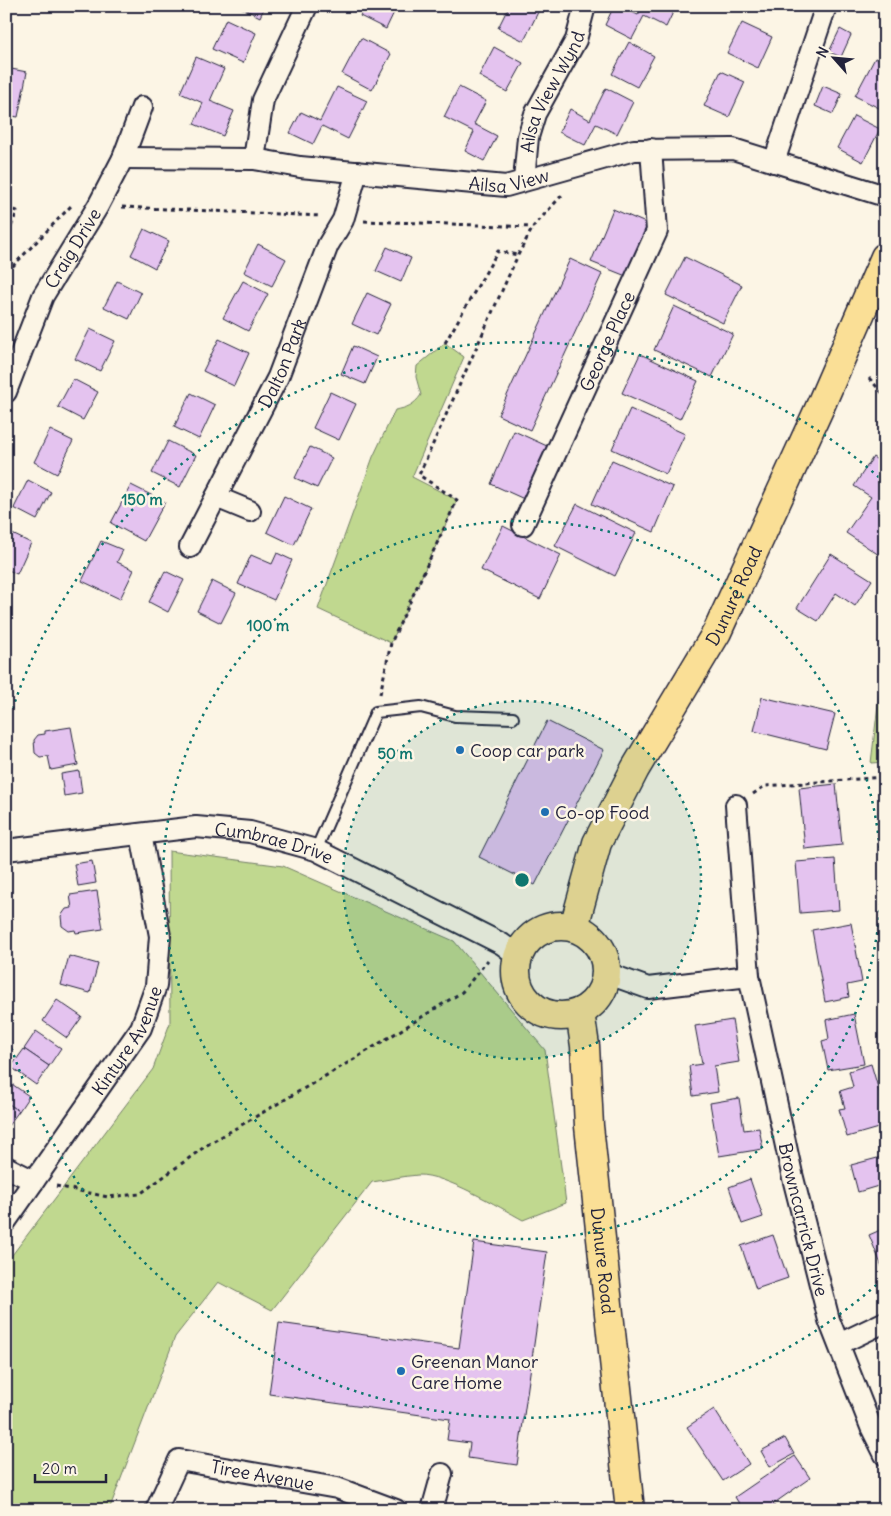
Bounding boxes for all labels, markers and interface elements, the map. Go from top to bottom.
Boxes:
street label: Ailsa View Wynd [515,28,589,154]
north arrow [808,32,858,82]
text: N [812,44,833,60]
street label: Ailsa View [468,163,552,198]
street label: Craig Drive [39,204,106,293]
street label: George Place [574,287,640,395]
street label: Dalton Park [253,315,311,412]
text: 150 m [121,490,163,509]
street label: Dunure Road [700,542,767,650]
text: 100 m [247,616,289,635]
place label: Coop car park [470,739,584,762]
text: 50 m [377,744,413,763]
marker: Coop car park [454,744,466,756]
place label: Co-op Food [555,801,650,824]
marker: Co-op Food [539,806,551,818]
street label: Cumbrae Drive [214,817,337,868]
centre of rings [513,871,531,889]
street label: Kintyre Avenue [86,983,167,1099]
street label: Browncarrick Drive [774,1141,834,1298]
street label: Dunure Road [586,1206,621,1316]
place label: Greenan Manor Care Home [411,1350,539,1394]
marker: Greenan Manor Care Home [395,1365,407,1377]
scale bar [35,1451,106,1483]
street label: Tiree Avenue [209,1454,316,1495]
text: 20 m [42,1459,77,1478]

